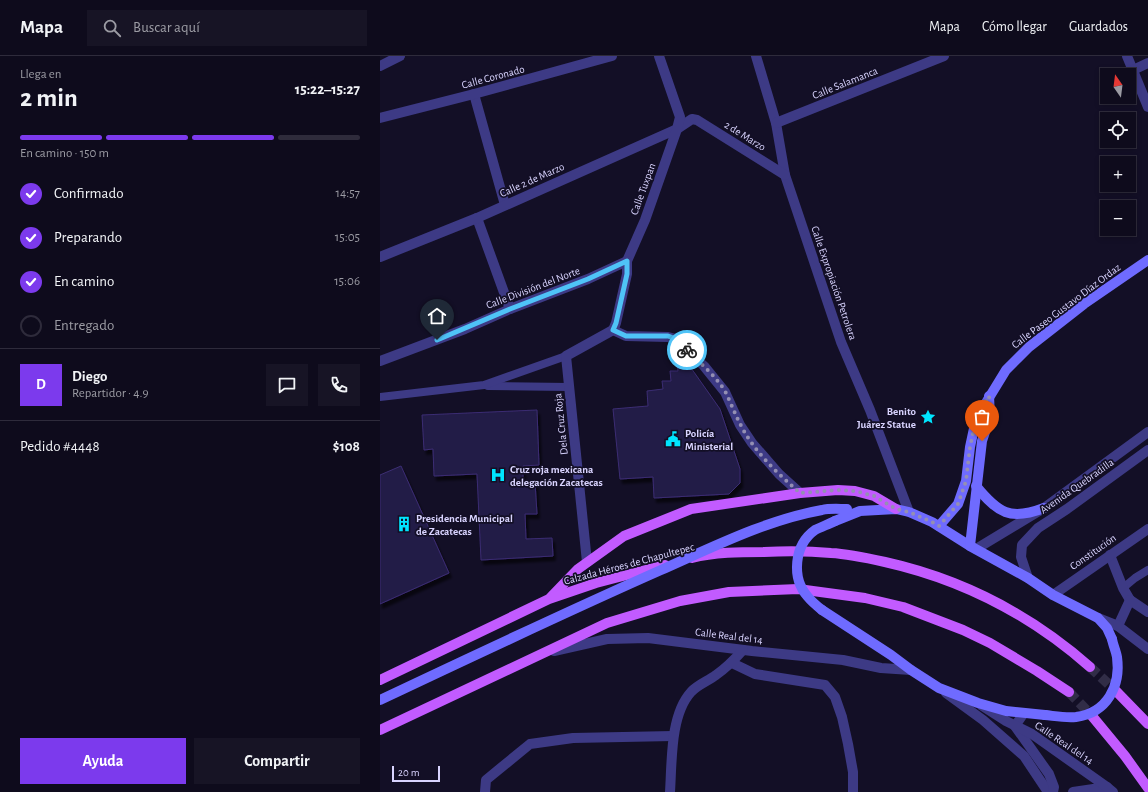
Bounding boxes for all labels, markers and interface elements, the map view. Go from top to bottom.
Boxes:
search box [87,10,367,46]
icon: search [101,17,123,39]
text: Mapa [20,18,63,37]
text: Buscar aquí [133,20,200,35]
text: Mapa [929,20,960,34]
text: Cómo llegar [982,20,1047,34]
text: Guardados [1069,20,1128,34]
street label: Calle Coronado [460,63,526,91]
street label: Calle Salamanca [811,65,879,101]
text: Llega en [20,68,62,81]
north arrow [1100,68,1136,104]
map controls [1100,68,1136,236]
text: 15:22–15:27 [295,82,360,97]
text: 2 min [20,85,78,111]
button: locate [1100,112,1136,148]
street label: 2 de Marzo [722,119,768,153]
text: En camino · 150 m [20,147,109,160]
button: + [1100,156,1136,192]
street label: Calle 2 de Marzo [498,161,566,199]
street label: Calle Tuxpan [629,162,657,216]
icon: check [20,183,42,205]
text: Confirmado [54,186,124,201]
text: 14:57 [335,187,360,200]
button: − [1100,200,1136,236]
street label: Calle Expropiación Petrolera [809,225,859,341]
icon: check [20,227,42,249]
text: Preparando [54,230,122,245]
text: 15:05 [335,231,360,244]
street label: Calle Paseo Gustavo Díaz Ordaz [1009,261,1123,350]
street label: Calle División del Norte [485,265,581,311]
icon: check [20,271,42,293]
text: En camino [54,274,114,289]
text: 15:06 [334,275,360,288]
pin [420,299,454,340]
icon: home [426,305,448,327]
text: Entregado [54,318,114,333]
courier [667,330,707,370]
icon: bike [676,339,698,361]
button: chat [266,364,308,406]
button: phone [318,364,360,406]
text: Diego [72,369,108,384]
text: D [36,377,46,392]
text: Repartidor · 4.9 [72,387,149,400]
street label: Dela Cruz Roja [552,393,570,455]
pin [965,400,999,441]
place label: Benito Juárez Statue [857,406,917,430]
icon: bag [971,406,993,428]
place icon: Benito Juárez Statue [919,408,937,426]
place label: Policía Ministerial [685,428,733,452]
public building icon: Policía Ministerial [664,430,682,448]
text: Pedido #4448 [20,439,100,454]
text: $108 [333,439,360,454]
street label: Avenida Quebradilla [1038,456,1116,516]
place label: Cruz roja mexicana delegación Zacatecas [510,464,603,488]
hospital icon: Cruz roja mexicana delegación Zacatecas [489,466,507,484]
place label: Presidencia Municipal de Zacatecas [416,513,513,537]
building icon: Presidencia Municipal de Zacatecas [395,515,413,533]
street label: Constitución [1068,532,1118,572]
street label: Calzada Héroes de Chapultepec [563,541,696,587]
street label: Calle Real del 14 [695,626,763,646]
street label: Calle Real del 14 [1033,719,1095,767]
button: Ayuda [20,738,186,784]
button: Compartir [194,738,360,784]
scale bar [392,764,440,783]
text: 20 m [398,767,419,778]

